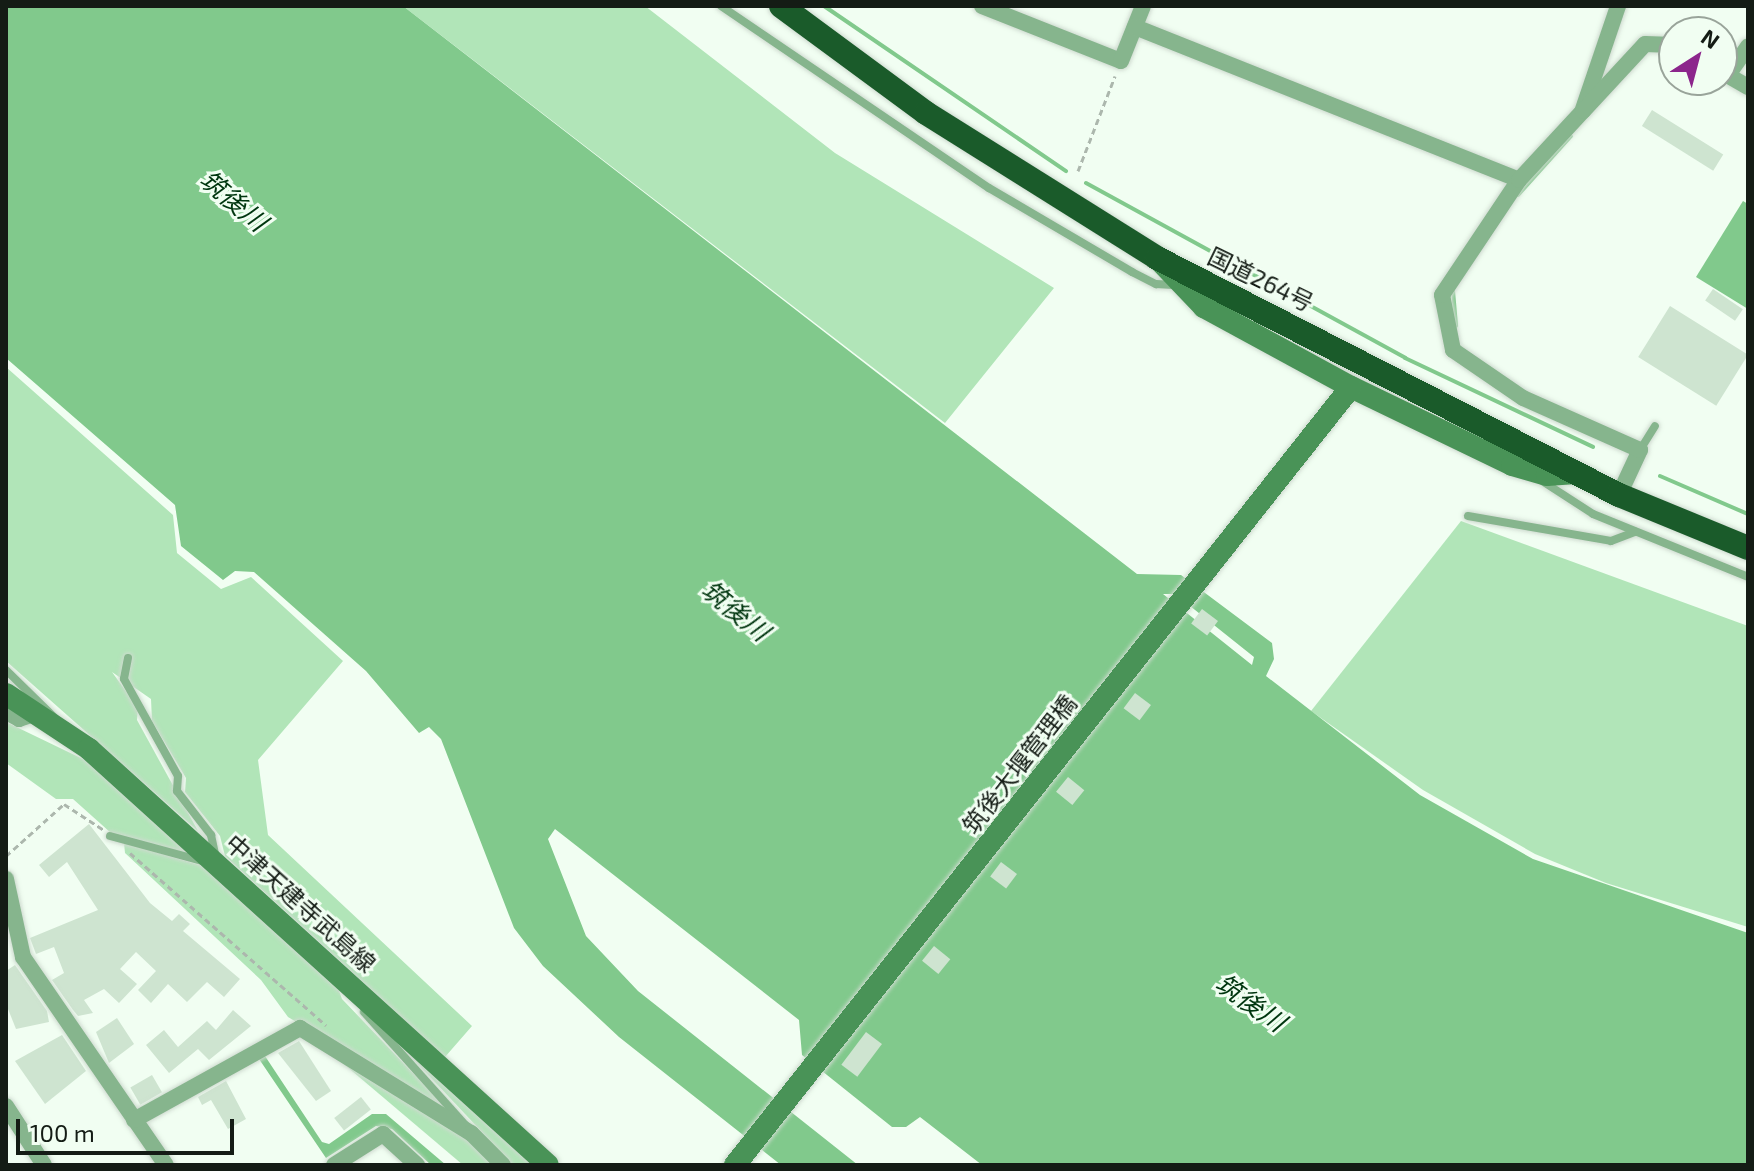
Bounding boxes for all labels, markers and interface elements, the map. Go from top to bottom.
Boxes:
north arrow [1658,16,1738,96]
text: N [1697,23,1725,53]
water label: 筑後川 [194,163,274,237]
street label: 国道264号 [1203,241,1319,317]
water label: 筑後川 [696,573,776,647]
street label: 筑後大堰管理橋 [956,689,1082,839]
street label: 中津天建寺武島線 [220,828,382,978]
water label: 筑後川 [1210,967,1292,1037]
scale bar [20,1103,238,1153]
text: 100 m [30,1118,95,1147]

